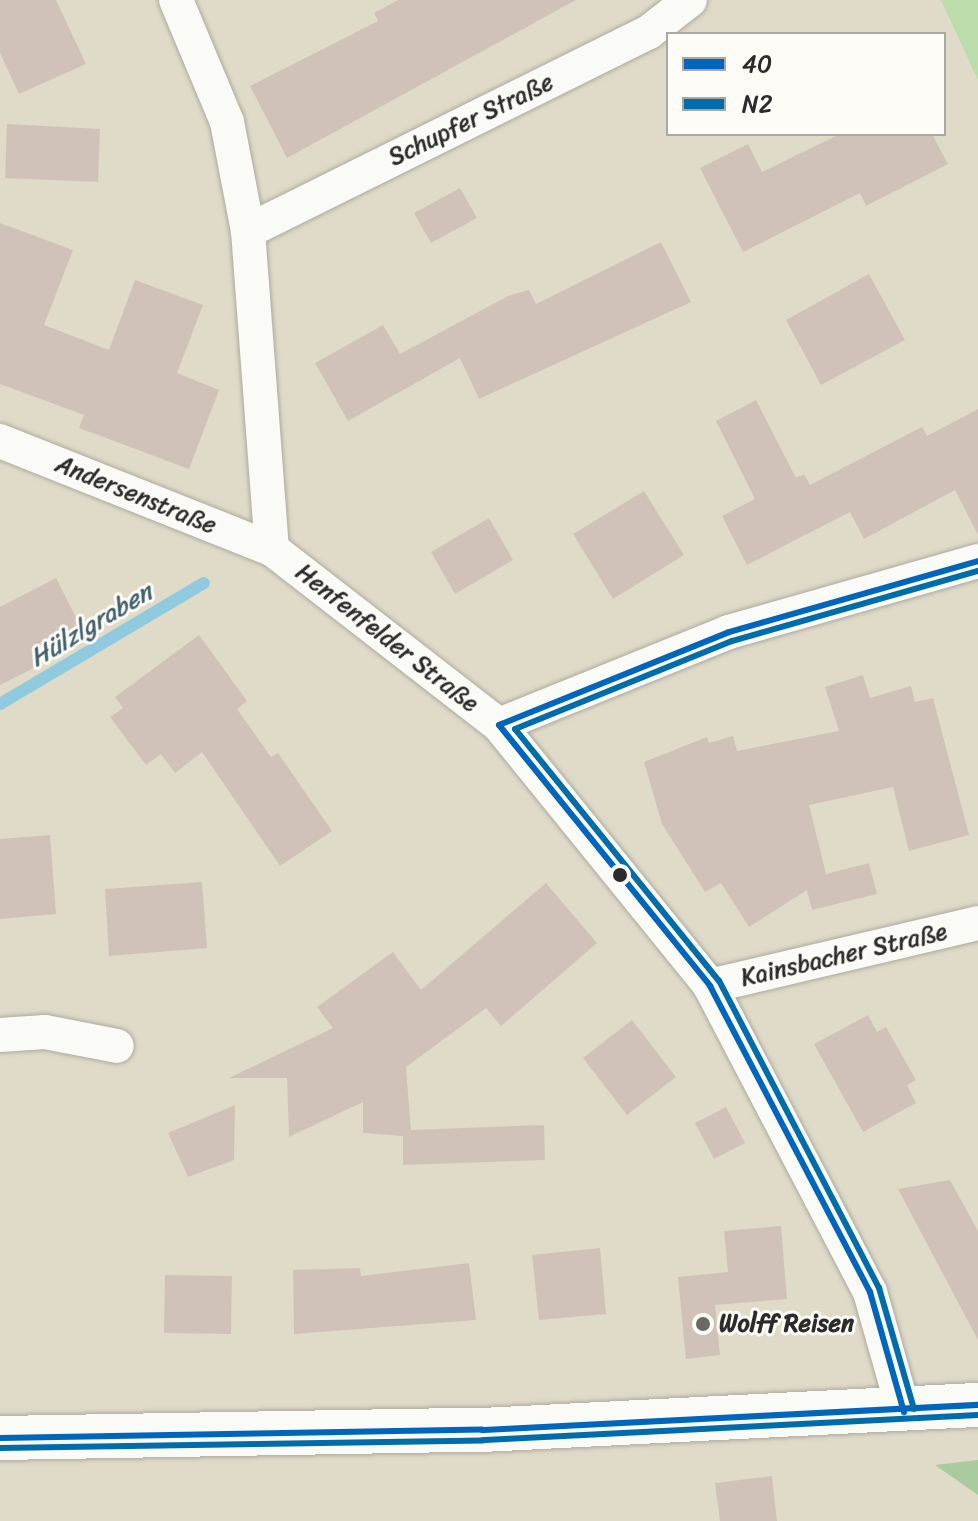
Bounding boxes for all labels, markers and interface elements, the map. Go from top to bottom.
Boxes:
legend [666,32,946,136]
text: 40 [742,43,772,85]
street label: Schupfer Straße [384,67,558,173]
text: N2 [742,83,772,125]
street label: Andersenstraße [51,450,221,540]
street label: Henfenfelder Straße [290,558,484,718]
water label: Hülzlgraben [24,576,158,674]
unlabelled marker [612,867,628,883]
street label: Kainsbacher Straße [738,917,950,993]
place label: Wolff Reisen [719,1310,853,1338]
marker: Wolff Reisen [694,1315,712,1333]

